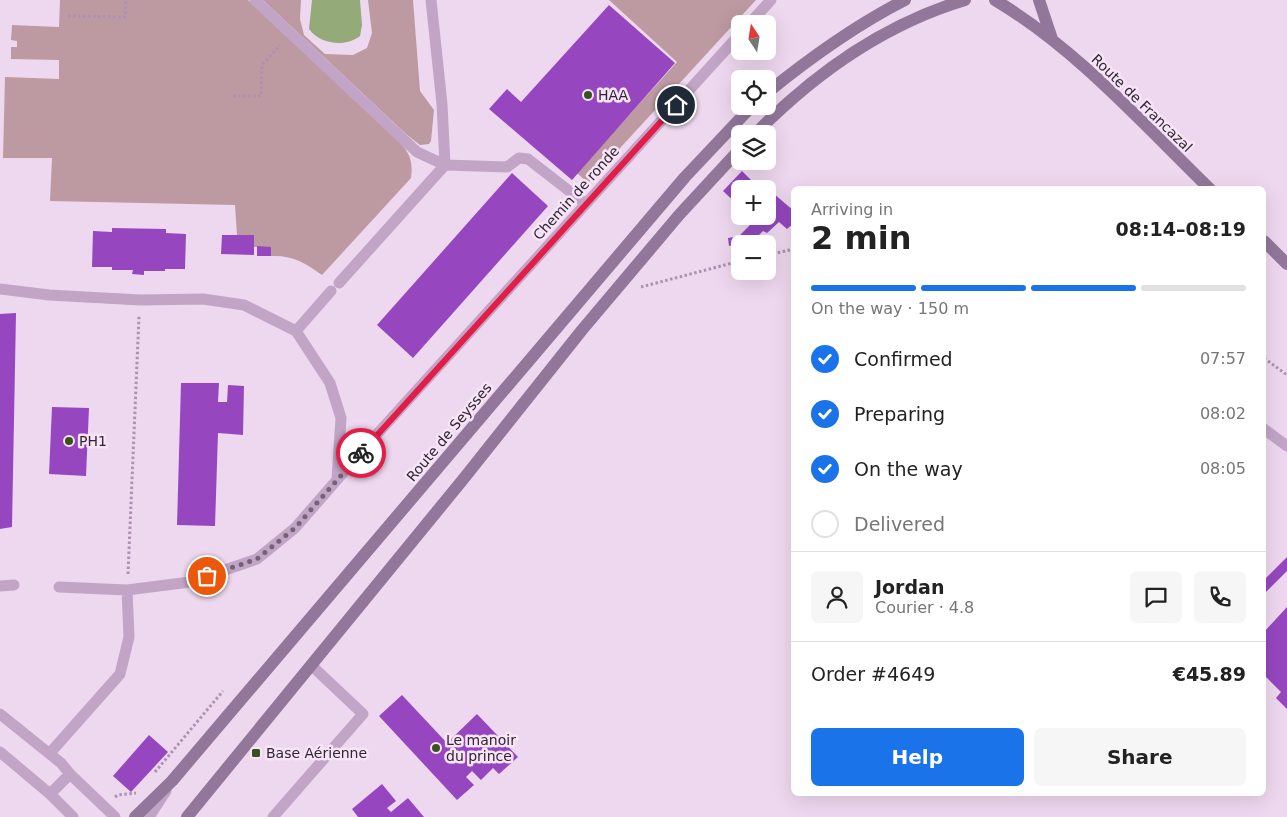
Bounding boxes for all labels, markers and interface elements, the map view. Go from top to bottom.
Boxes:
north arrow [731,15,776,60]
map controls [731,15,776,280]
street label: Route de Francazal [1088,51,1196,155]
button: locate [731,70,776,115]
pin [655,84,697,126]
place label: HAA [598,87,628,103]
marker: HAA [582,89,594,101]
icon: home [662,91,690,119]
button: layers [731,125,776,170]
street label: Chemin de ronde [530,143,622,243]
button: + [731,180,776,225]
text: Arriving in [811,200,893,219]
text: 08:14–08:19 [1116,218,1246,240]
text: 2 min [811,219,912,257]
button: − [731,235,776,280]
text: On the way · 150 m [811,299,969,318]
icon: check [811,345,839,373]
text: Confirmed [854,348,953,370]
text: 07:57 [1200,349,1246,368]
street label: Route de Seysses [403,380,495,484]
icon: check [811,400,839,428]
text: Preparing [854,403,945,425]
text: 08:02 [1200,404,1246,423]
courier [336,428,386,478]
place label: PH1 [79,433,107,449]
marker: PH1 [63,435,75,447]
icon: bike [347,439,375,467]
icon: check [811,455,839,483]
text: On the way [854,458,963,480]
text: 08:05 [1200,459,1246,478]
text: Delivered [854,513,945,535]
pin [186,555,228,597]
icon: bag [193,562,221,590]
button: person [811,571,863,623]
button: chat [1130,571,1182,623]
button: phone [1194,571,1246,623]
text: Jordan [875,576,944,598]
text: Courier · 4.8 [875,598,974,617]
text: Order #4649 [811,663,935,685]
text: €45.89 [1173,663,1246,685]
button: Help [811,728,1024,786]
button: Share [1034,728,1246,786]
place label: Le manoir du prince [446,732,516,764]
marker: Le manoir du prince [430,742,442,754]
place label: Base Aérienne [266,745,367,761]
marker: Base Aérienne [250,747,262,759]

